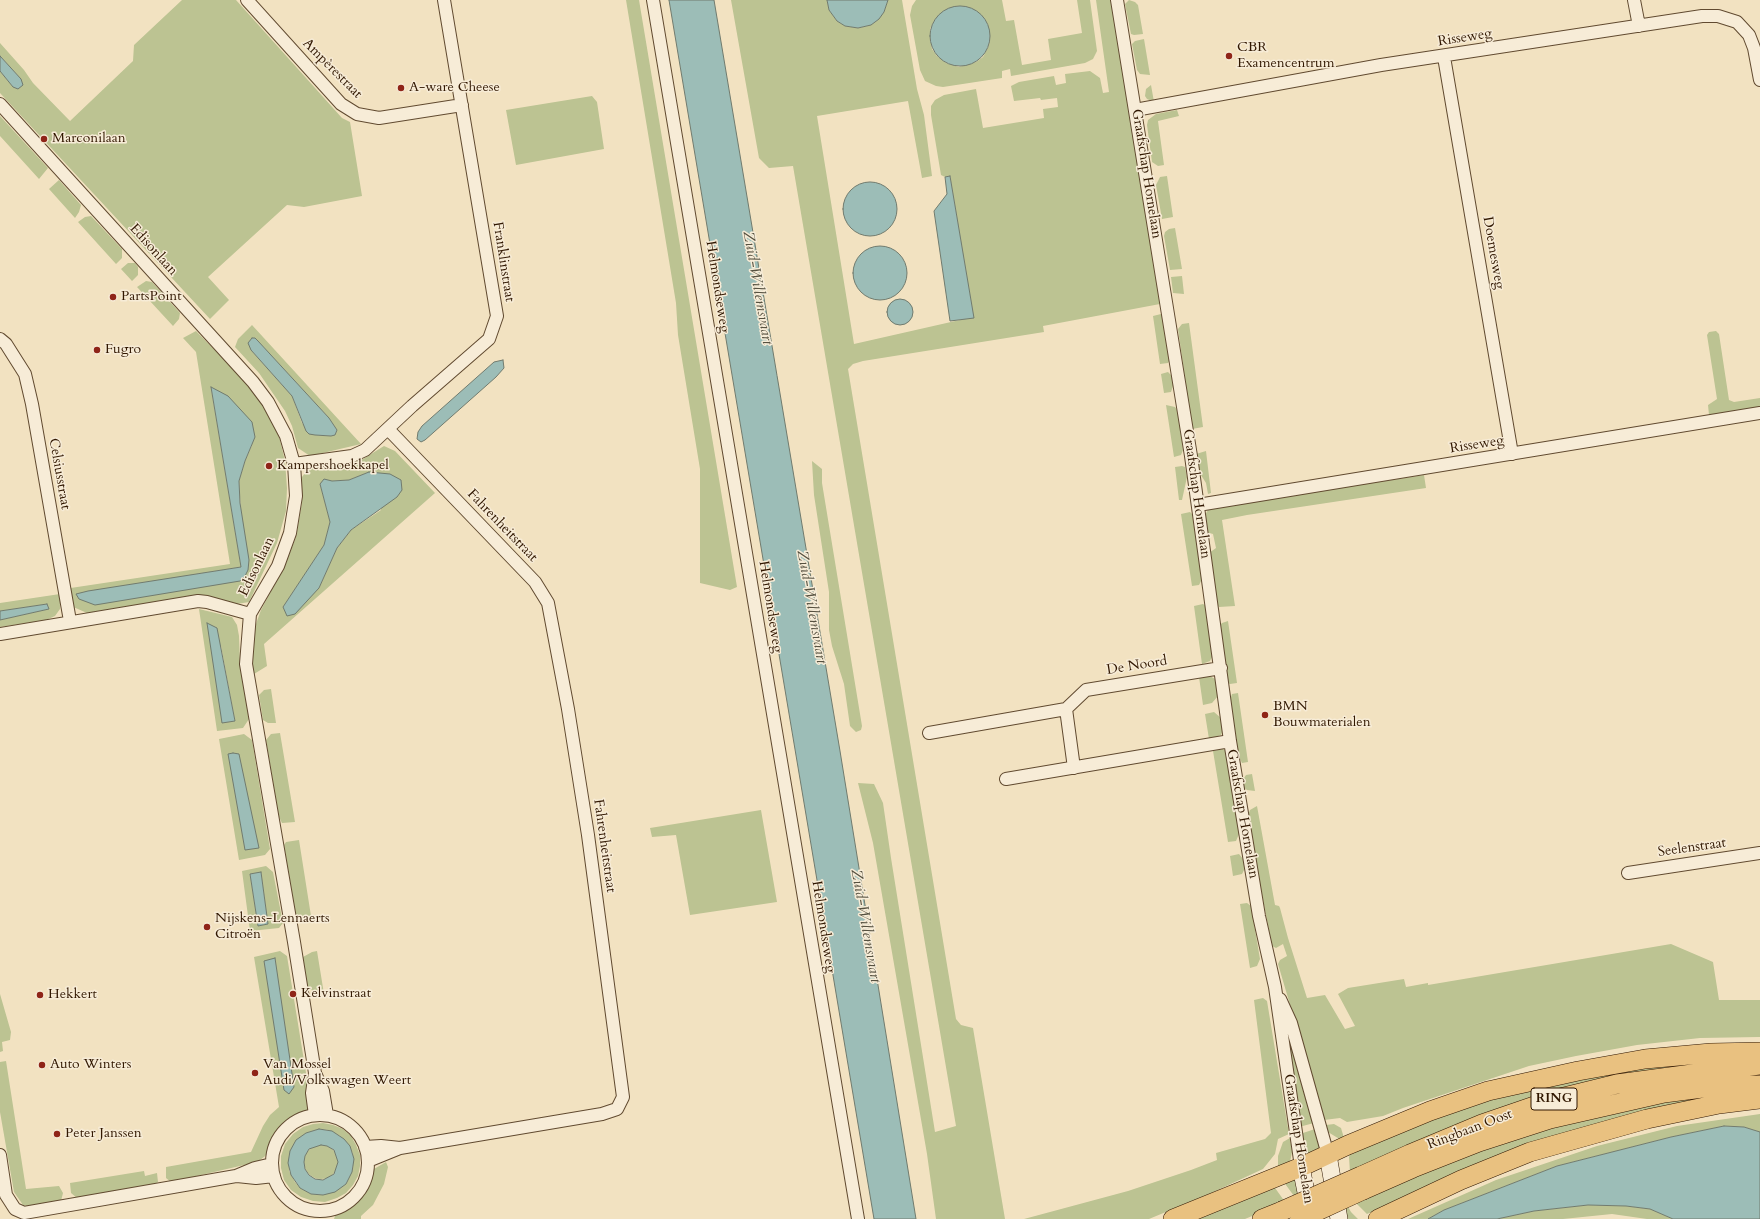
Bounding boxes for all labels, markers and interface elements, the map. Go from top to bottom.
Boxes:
street label: Risseweg [1437,25,1493,51]
street label: Ampèrestraat [299,36,365,102]
place label: CBR Examencentrum [1237,40,1335,72]
marker: CBR Examencentrum [1224,51,1234,61]
place label: A-ware Cheese [409,80,500,96]
marker: A-ware Cheese [396,83,406,93]
street label: Graafschap Hornelaan [1127,108,1165,240]
place label: Marconilaan [52,131,126,147]
marker: Marconilaan [39,134,49,144]
street label: Doemesweg [1478,215,1508,291]
street label: Edisonlaan [125,221,181,279]
street label: Franklinstraat [488,221,518,303]
water label: Zuid-Willemsvaart [738,230,776,346]
street label: Helmondseweg [701,240,733,334]
place label: PartsPoint [121,289,182,305]
marker: PartsPoint [108,292,118,302]
place label: Fugro [105,342,141,358]
marker: Fugro [92,345,102,355]
street label: Graafschap Hornelaan [1179,428,1213,560]
street label: Risseweg [1449,432,1505,458]
street label: Celsiusstraat [44,437,74,511]
place label: Kampershoekkapel [277,458,389,474]
marker: Kampershoekkapel [264,461,274,471]
street label: Fahrenheitstraat [463,486,541,566]
street label: Edisonlaan [235,535,279,599]
water label: Zuid-Willemsvaart [792,549,830,665]
street label: Helmondseweg [754,560,786,654]
street label: De Noord [1105,653,1169,679]
place label: BMN Bouwmaterialen [1273,699,1371,732]
marker: BMN Bouwmaterialen [1260,710,1270,720]
street label: Graafschap Hornelaan [1222,748,1262,880]
street label: Fahrenheitstraat [589,798,619,894]
street label: Seelenstraat [1657,835,1727,861]
water label: Zuid-Willemsvaart [846,868,884,984]
street label: Helmondseweg [807,880,839,974]
place label: Nijskens-Lennaerts Citroën [215,911,330,944]
marker: Nijskens-Lennaerts Citroën [202,922,212,932]
place label: Kelvinstraat [301,986,371,1002]
place label: Hekkert [48,987,97,1003]
marker: Kelvinstraat [288,989,298,999]
marker: Hekkert [35,990,45,1000]
place label: Auto Winters [50,1057,131,1073]
place label: Van Mossel Audi/Volkswagen Weert [263,1057,411,1090]
marker: Auto Winters [37,1060,47,1070]
marker: Van Mossel Audi/Volkswagen Weert [250,1068,260,1078]
street label: Graafschap Hornelaan [1279,1073,1317,1205]
road number: RING [1531,1088,1577,1110]
street label: Ringbaan Oost [1425,1106,1515,1154]
place label: Peter Janssen [65,1126,142,1142]
marker: Peter Janssen [52,1129,62,1139]

